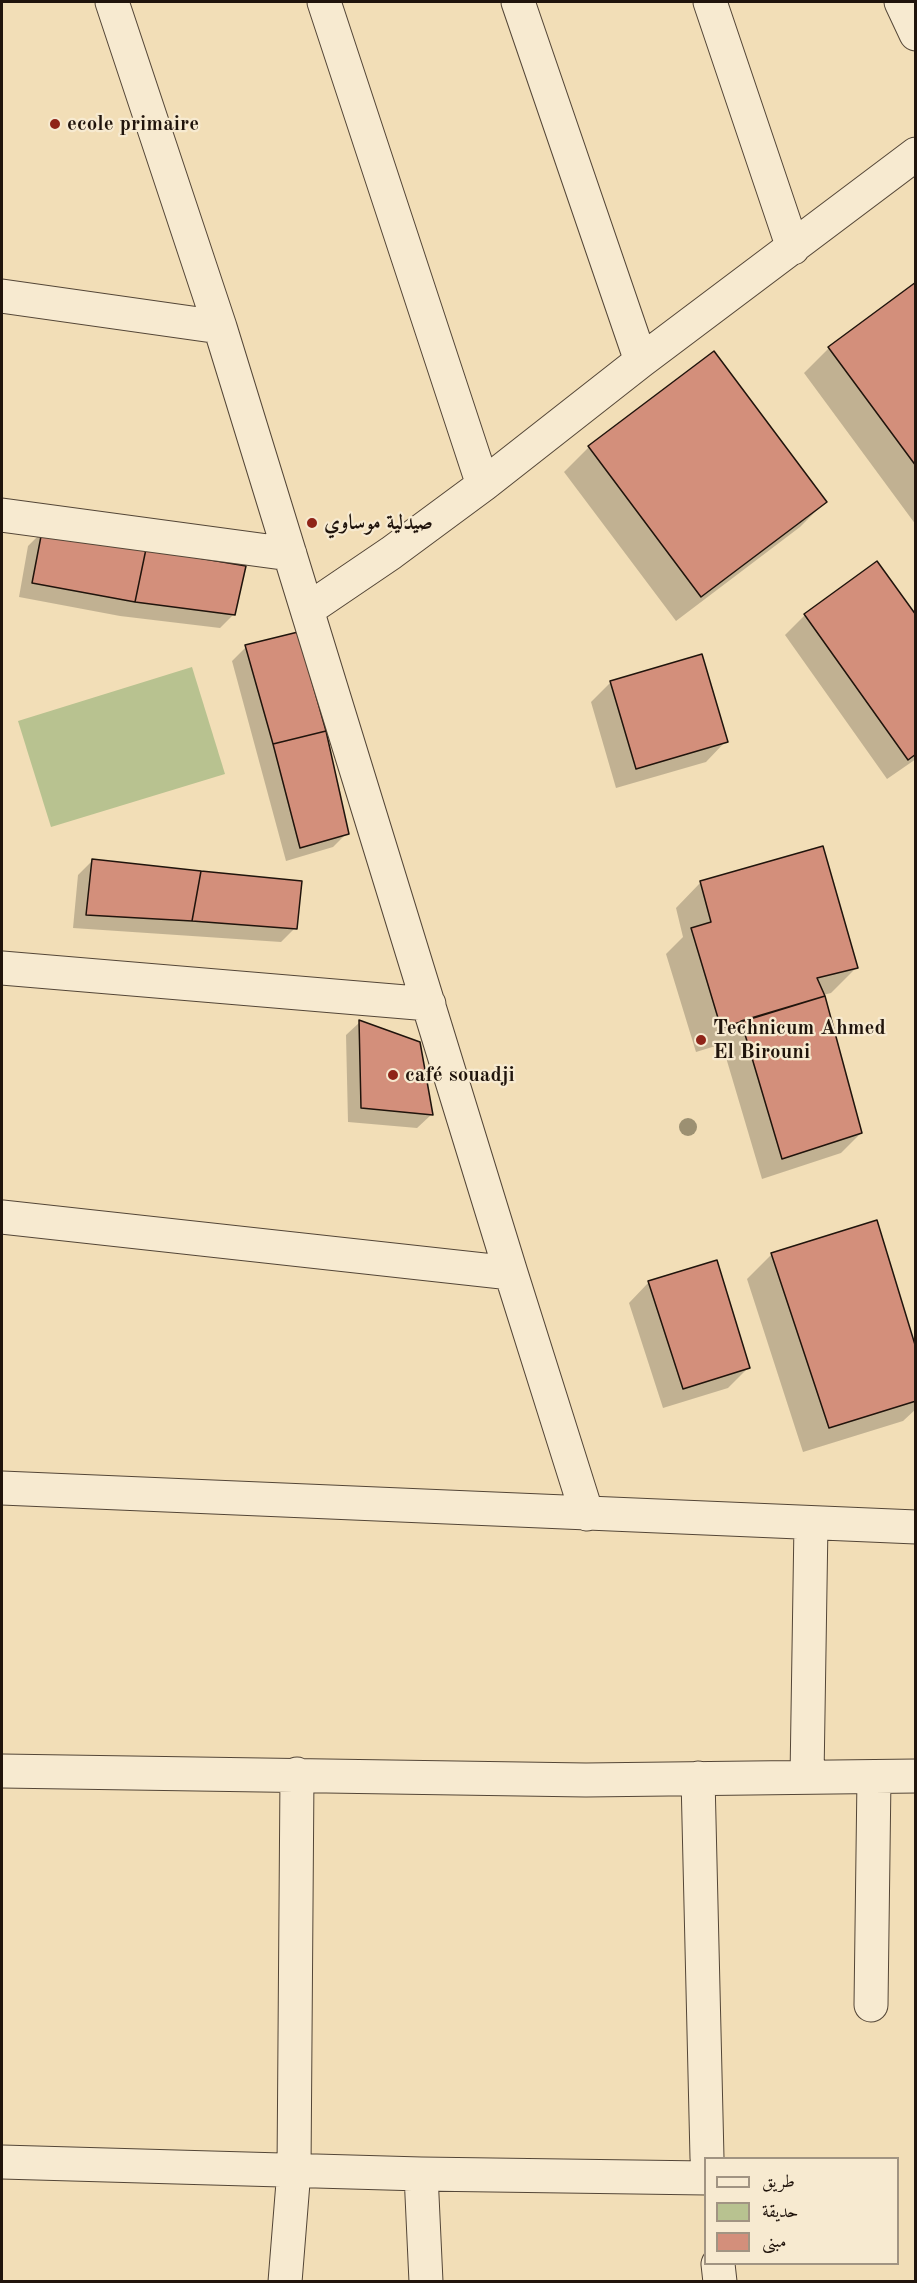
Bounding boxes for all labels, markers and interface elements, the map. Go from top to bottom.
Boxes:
place label: ecole primaire [67,111,199,137]
marker: ecole primaire [48,117,62,131]
place label: صيدلية موساوي [324,510,433,536]
marker: صيدلية موساوي [305,516,319,530]
place label: Technicum Ahmed El Birouni [713,1015,886,1065]
marker: Technicum Ahmed El Birouni [694,1033,708,1047]
place label: café souadji [405,1062,515,1088]
marker: café souadji [386,1068,400,1082]
legend [704,2157,899,2265]
text: طريق [762,2173,795,2191]
text: حديقة [762,2203,798,2221]
text: مبنى [762,2233,787,2251]

